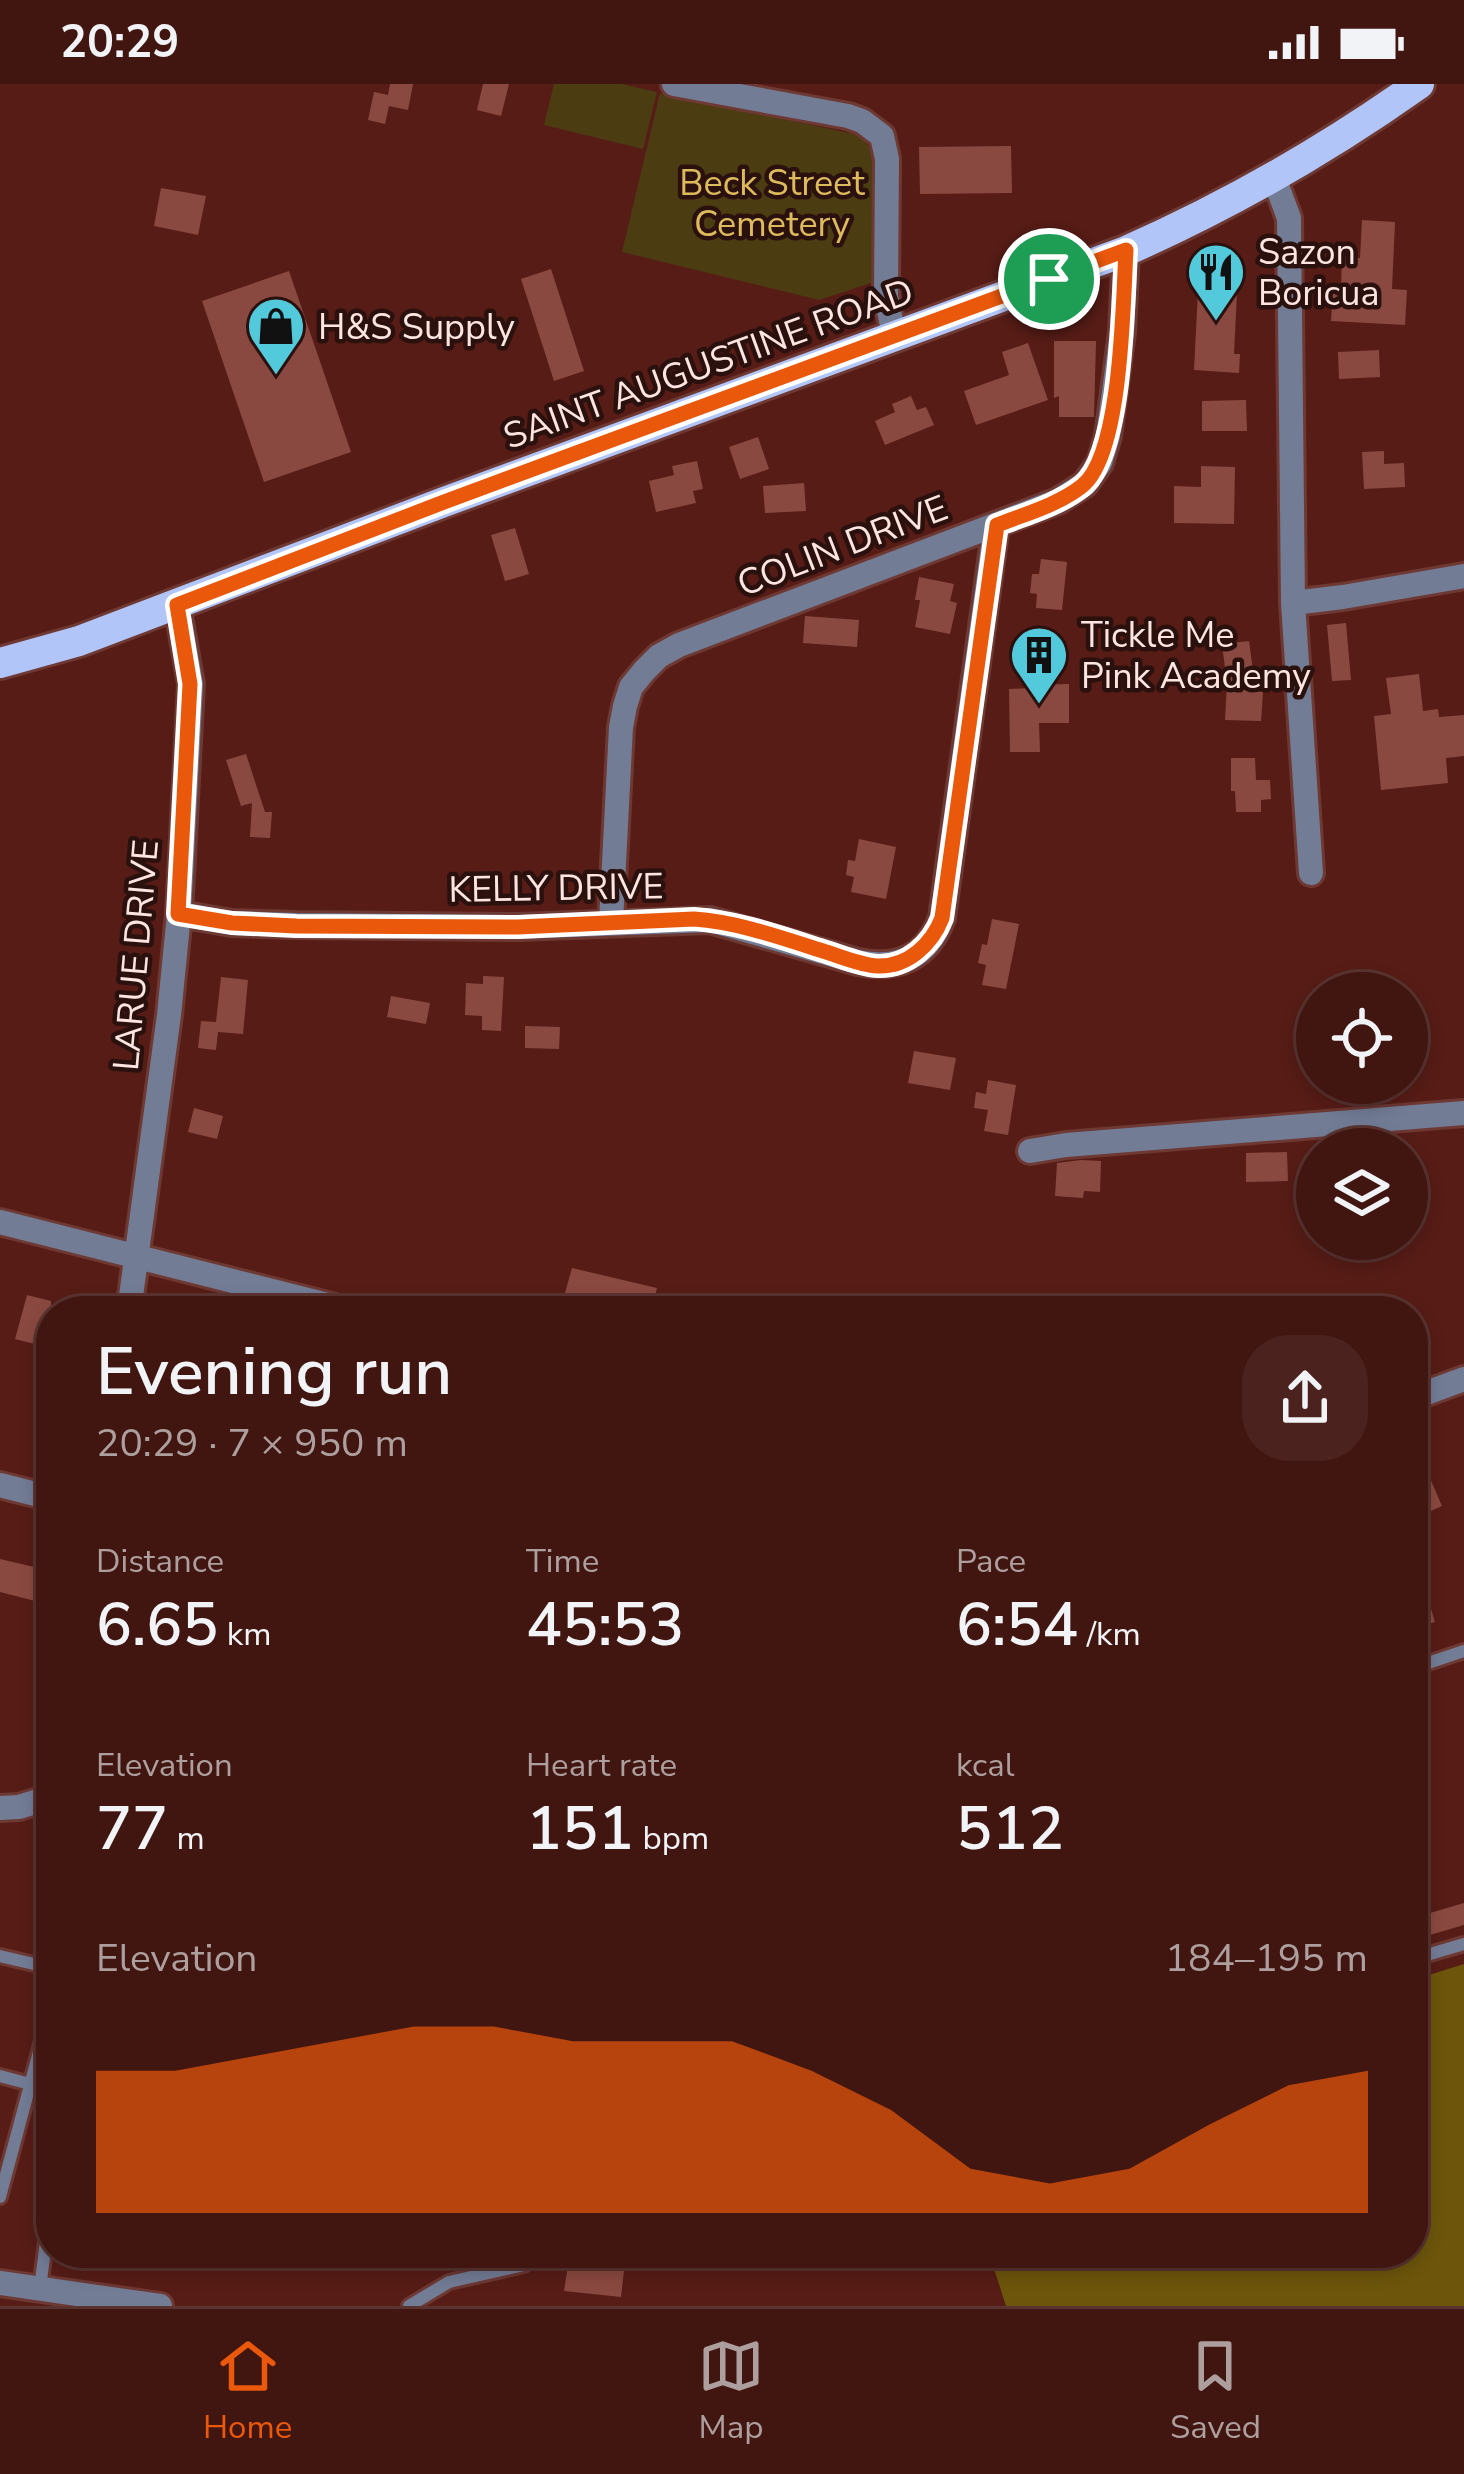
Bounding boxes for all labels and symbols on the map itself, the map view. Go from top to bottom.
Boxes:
park label: Beck Street Cemetery [679,159,865,249]
pin [998,228,1100,330]
place label: Sazon Boricua [1258,228,1380,318]
restaurant icon: Sazon Boricua [1185,241,1247,323]
street label: SAINT AUGUSTINE ROAD [497,267,920,462]
shop icon: H&S Supply [245,295,307,377]
place label: H&S Supply [318,303,515,352]
street label: COLIN DRIVE [730,484,955,609]
place label: Tickle Me Pink Academy [1081,611,1311,701]
building icon: Tickle Me Pink Academy [1008,624,1070,706]
street label: LARUE DRIVE [102,838,171,1073]
street label: KELLY DRIVE [448,862,664,915]

